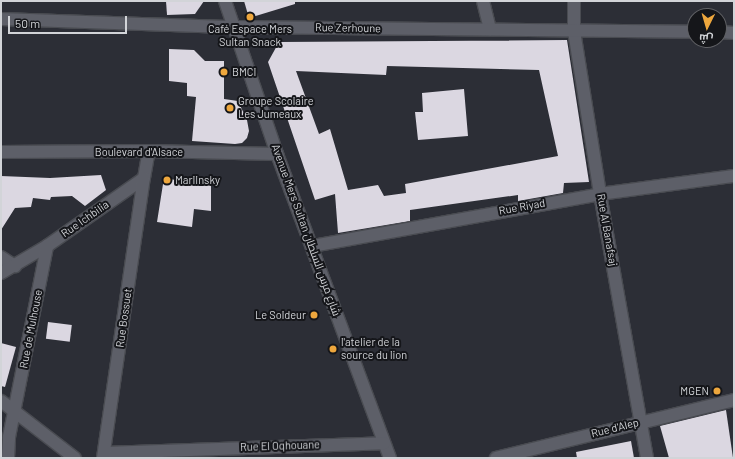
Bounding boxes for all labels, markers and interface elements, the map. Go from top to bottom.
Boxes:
scale bar [10,8,129,34]
north arrow [687,8,727,48]
marker: Café Espace Mers Sultan Snack [245,12,255,22]
text: 50 m [15,16,40,30]
street label: Rue Zerhoune [315,21,381,35]
place label: Café Espace Mers Sultan Snack [208,23,292,49]
text: ش [698,32,714,47]
place label: BMCI [232,65,256,79]
marker: BMCI [219,67,229,77]
place label: Groupe Scolaire Les Jumeaux [238,95,314,121]
marker: Groupe Scolaire Les Jumeaux [225,103,235,113]
street label: Avenue Mers Sultan شارع مرس السلطان [269,142,343,318]
street label: Boulevard d'Alsace [95,145,183,159]
place label: MarIInsky [175,173,220,187]
marker: MarIInsky [162,175,172,185]
street label: Rue Al Banafsaj [594,193,620,267]
street label: Rue Riyad [498,196,546,218]
street label: Rue Ichbilia [59,198,111,240]
street label: Rue de Mulhouse [17,288,45,370]
street label: Rue Bossuet [113,288,135,348]
place label: Le Soldeur [255,308,306,322]
marker: Le Soldeur [309,310,319,320]
place label: l'atelier de la source du lion [341,336,407,362]
marker: l'atelier de la source du lion [328,344,338,354]
place label: MGEN [680,384,709,398]
marker: MGEN [712,386,722,396]
street label: Rue d'Alep [590,416,640,440]
street label: Rue El Oqhouane [240,438,320,454]

